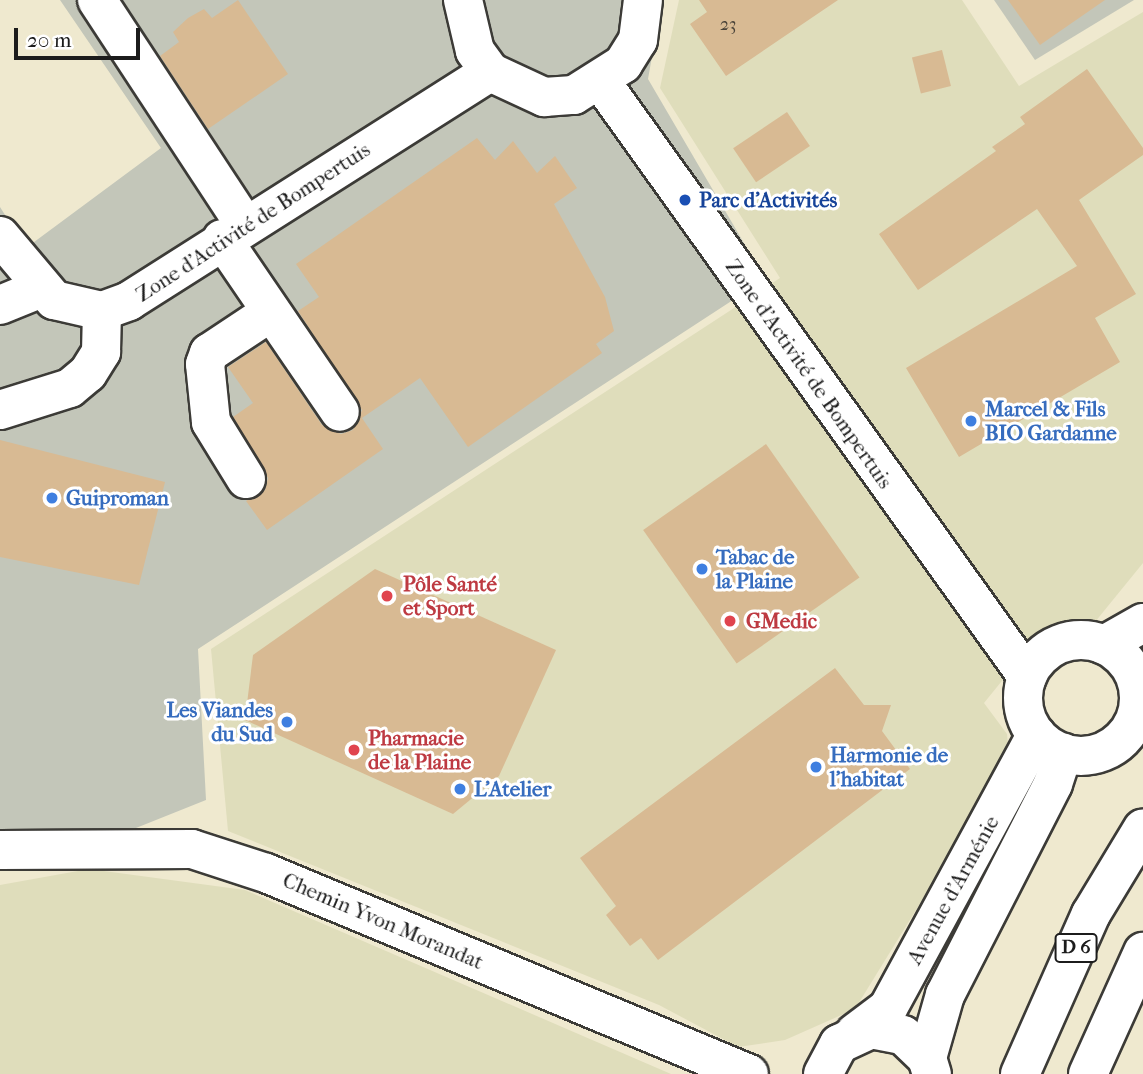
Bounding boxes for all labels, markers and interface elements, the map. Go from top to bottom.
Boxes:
scale bar [18,14,144,58]
house number: 23 [720,14,736,36]
text: 20 m [27,28,71,52]
street label: Zone d'Activité de Bompertuis [131,137,375,307]
place label: Parc d'Activités [699,187,837,213]
marker: Parc d'Activités [677,192,693,208]
street label: Zone d'Activité de Bompertuis [720,255,898,493]
place label: Marcel & Fils BIO Gardanne [985,396,1117,446]
marker: Marcel & Fils BIO Gardanne [963,413,979,429]
place label: Guiproman [66,485,169,511]
marker: Guiproman [44,490,60,506]
place label: Tabac de la Plaine [716,544,794,594]
marker: Tabac de la Plaine [694,561,710,577]
place label: Pôle Santé et Sport [403,571,497,621]
marker: Pôle Santé et Sport [377,586,397,606]
place label: GMedic [746,608,817,634]
marker: GMedic [720,611,740,631]
place label: Les Viandes du Sud [166,697,273,747]
marker: Les Viandes du Sud [279,714,295,730]
place label: Pharmacie de la Plaine [368,725,471,775]
marker: Pharmacie de la Plaine [346,742,362,758]
place label: Harmonie de l'habitat [830,742,948,792]
marker: Harmonie de l'habitat [808,759,824,775]
place label: L'Atelier [474,776,551,802]
marker: L'Atelier [452,781,468,797]
street label: Avenue d'Arménie [902,811,1004,969]
street label: Chemin Yvon Morandat [279,867,487,975]
road number: D 6 [1053,932,1099,964]

